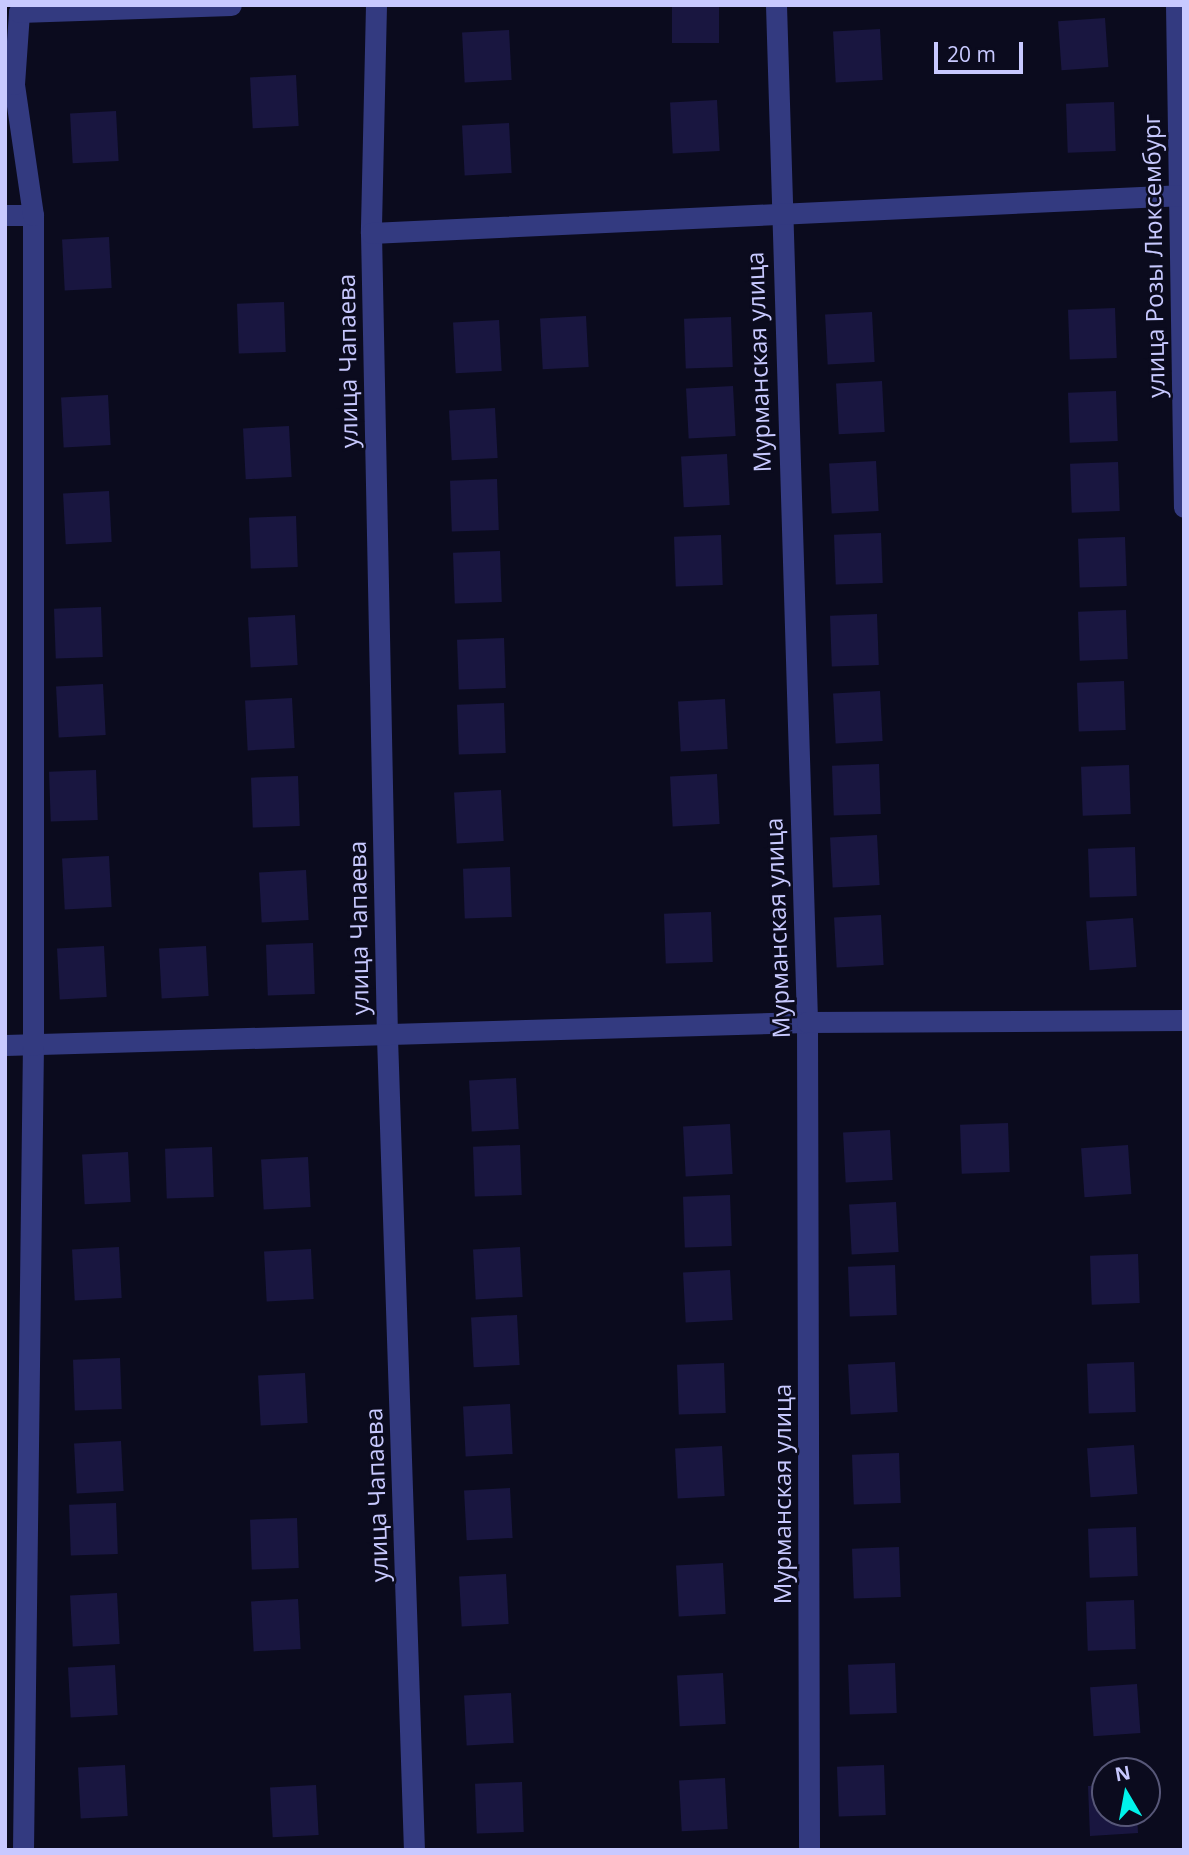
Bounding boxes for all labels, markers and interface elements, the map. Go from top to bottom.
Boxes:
scale bar [937,28,1026,72]
text: 20 m [947,40,996,68]
street label: улица Розы Люксембург [1136,114,1170,398]
street label: Мурманская улица [740,251,776,473]
street label: улица Чапаева [331,274,363,448]
street label: Мурманская улица [759,817,795,1039]
street label: улица Чапаева [342,841,374,1015]
street label: Мурманская улица [768,1384,796,1604]
street label: улица Чапаева [359,1407,393,1583]
north arrow [1091,1757,1161,1827]
text: N [1113,1759,1133,1787]

